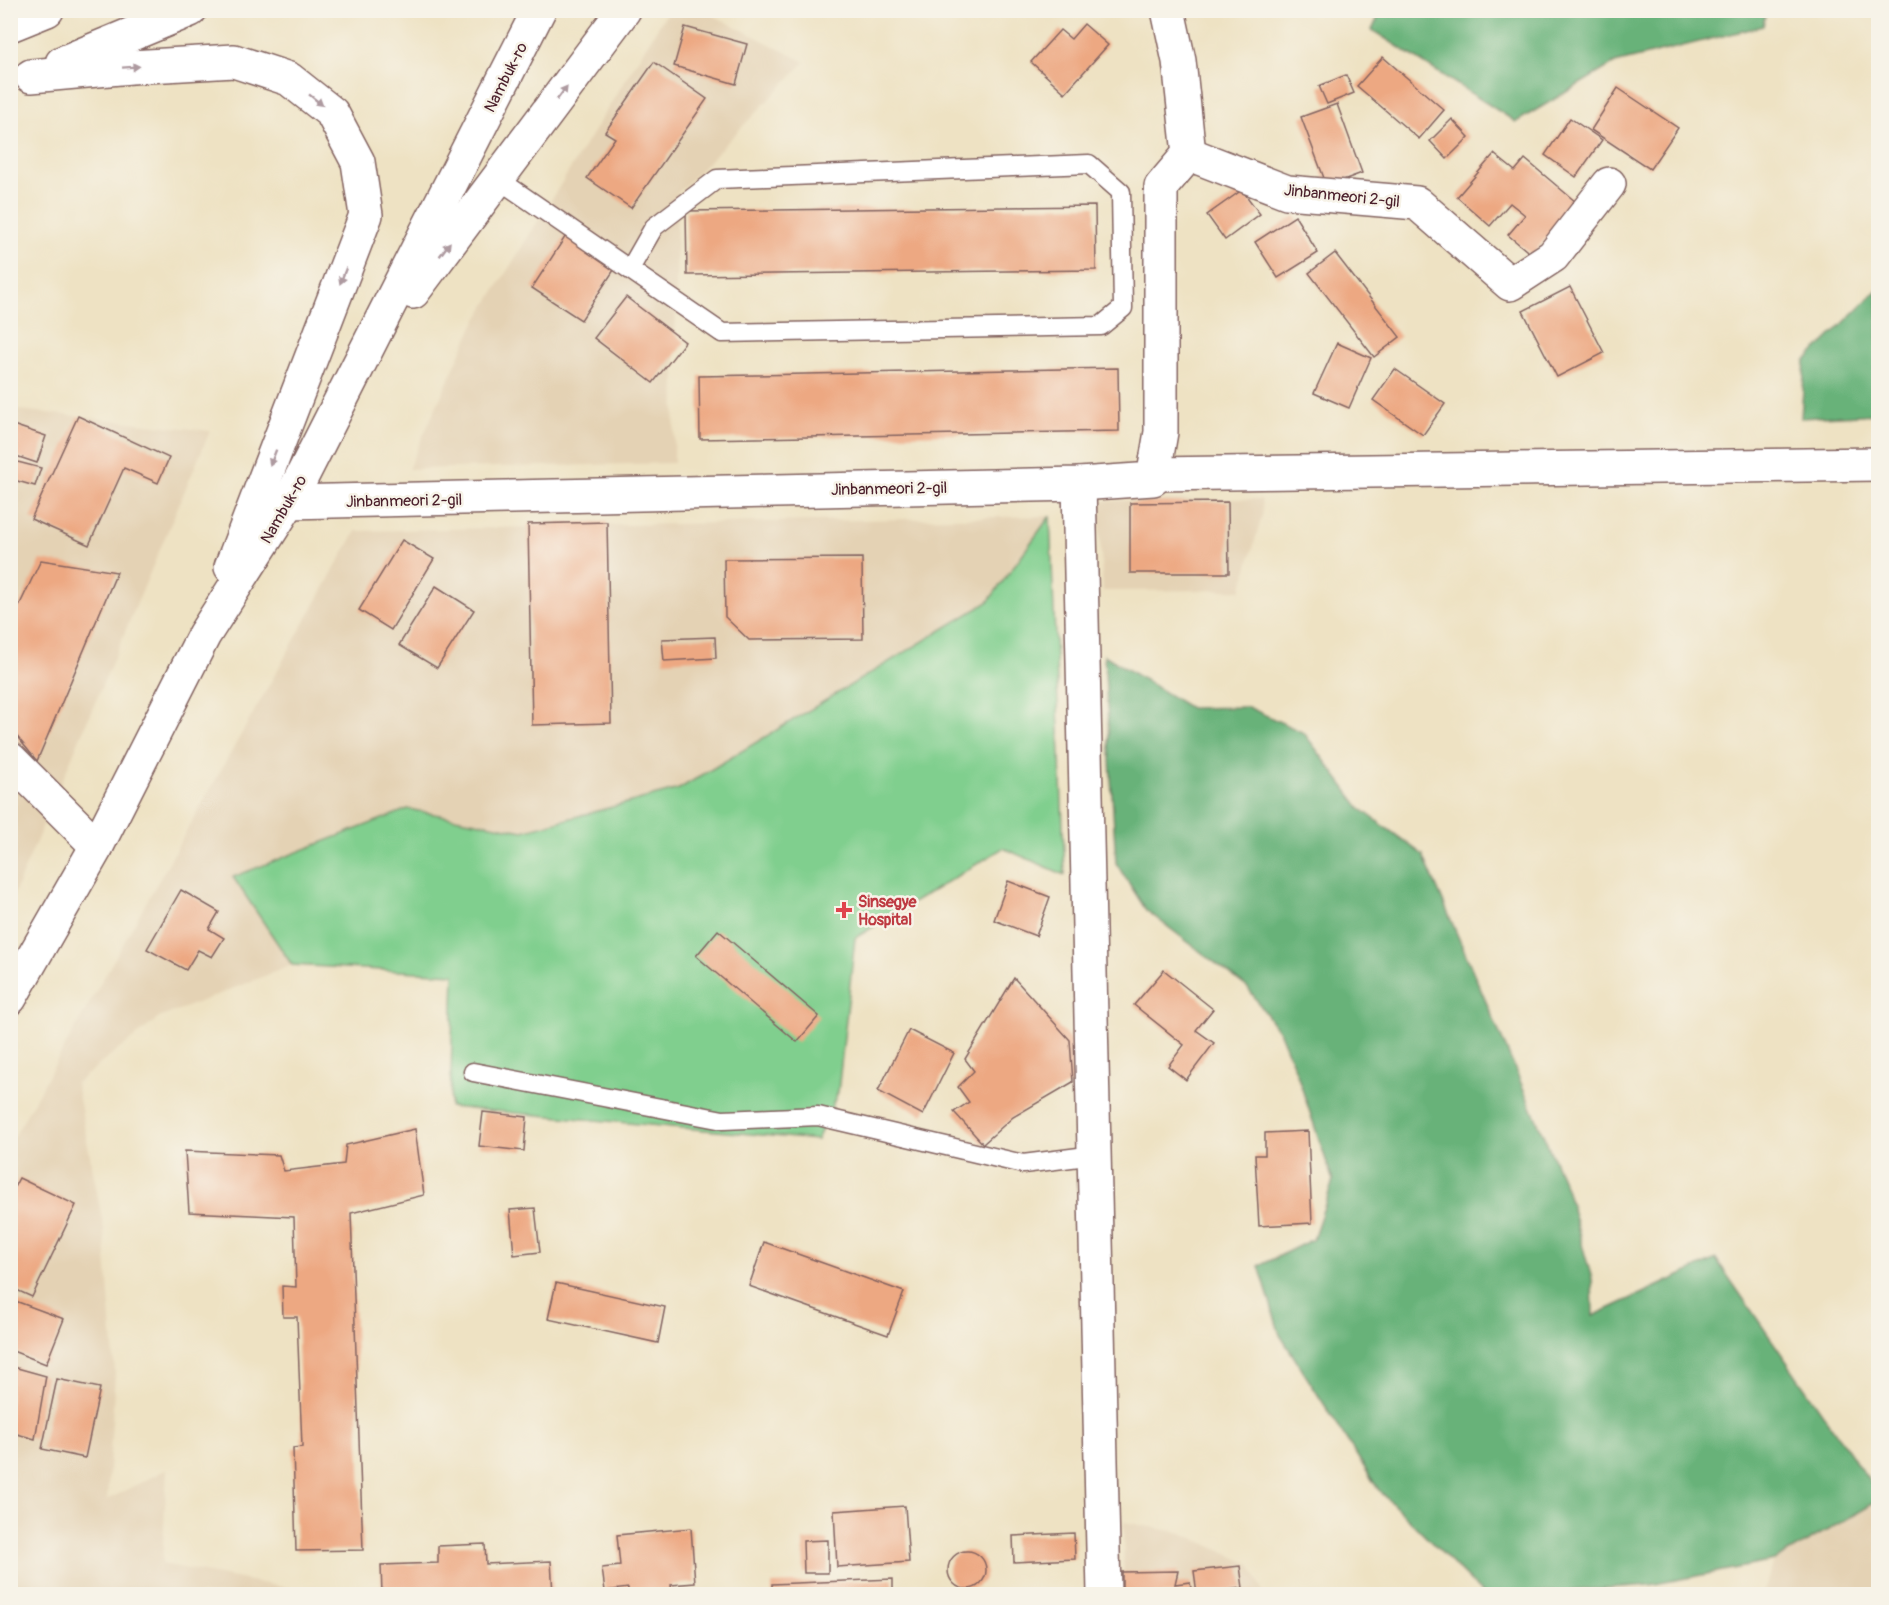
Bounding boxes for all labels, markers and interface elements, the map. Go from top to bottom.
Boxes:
street label: Nambuk-ro [480,39,532,116]
one-way arrow [122,63,141,72]
one-way arrow [556,86,568,101]
one-way arrow [308,94,323,106]
street label: Jinbanmeori 2-gil [1283,180,1401,212]
one-way arrow [439,242,451,257]
one-way arrow [338,267,347,285]
one-way arrow [268,449,277,467]
street label: Nambuk-ro [256,471,312,547]
street label: Jinbanmeori 2-gil [831,478,947,500]
street label: Jinbanmeori 2-gil [346,490,462,512]
place label: Sinsegye Hospital [858,892,918,930]
marker: Sinsegye Hospital [835,901,853,919]

